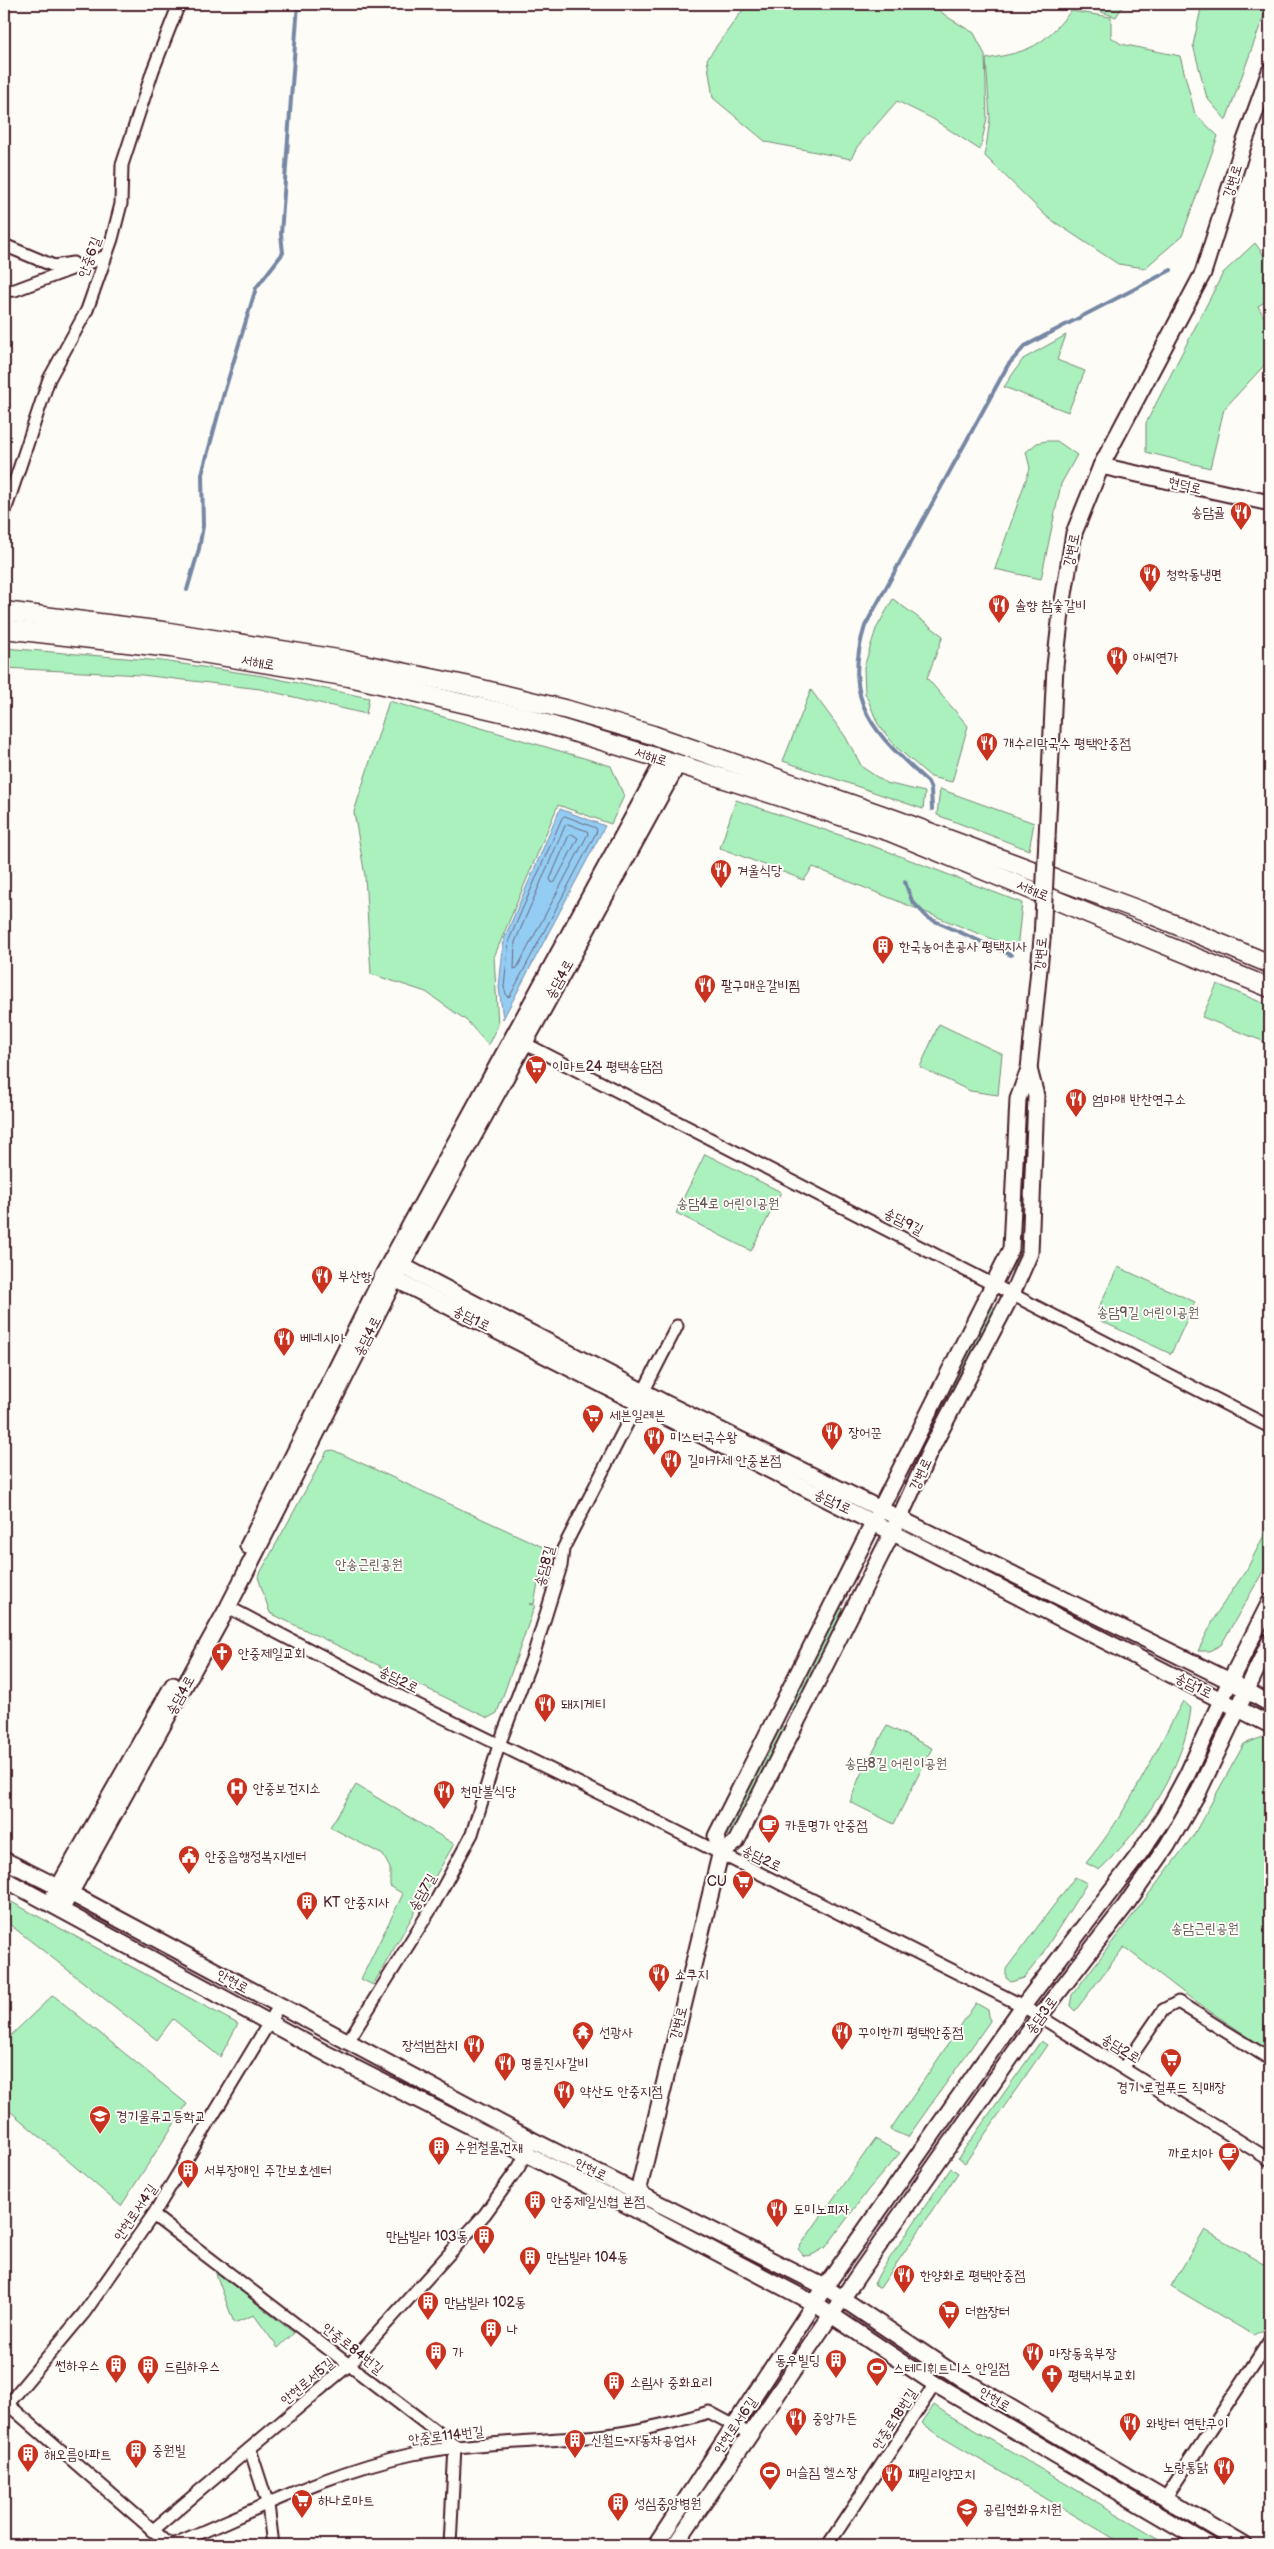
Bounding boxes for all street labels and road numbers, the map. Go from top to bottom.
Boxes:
street label: 강변로 [1219,163,1246,200]
street label: 안중6길 [74,234,105,280]
street label: 현덕로 [1167,473,1203,498]
street label: 강변로 [1060,532,1083,568]
street label: 서해로 [240,651,276,674]
street label: 서해로 [632,743,669,770]
street label: 서해로 [1014,876,1052,905]
street label: 강변로 [1031,936,1050,972]
street label: 송담4로 [542,957,577,1002]
street label: 송담9길 [881,1204,927,1239]
street label: 송담1로 [450,1302,493,1335]
street label: 송담4로 [350,1314,385,1359]
street label: 강변로 [906,1455,935,1493]
street label: 송담1로 [811,1485,854,1518]
street label: 송담8길 [531,1543,558,1589]
street label: 송담2로 [376,1662,421,1697]
street label: 송담1로 [1172,1669,1215,1702]
street label: 송담4로 [163,1673,198,1718]
street label: 송담2로 [739,1842,784,1875]
street label: 송담7길 [405,1870,440,1914]
street label: 안현로 [214,1966,252,1997]
street label: 송담3로 [1022,1993,1061,2037]
street label: 강변로 [666,2005,691,2042]
street label: 송담2로 [1098,2030,1143,2067]
street label: 안현로 [572,2154,610,2184]
street label: 안현로서4길 [110,2180,161,2244]
street label: 안중로84번길 [319,2319,387,2378]
street label: 안현로서5길 [277,2354,338,2409]
street label: 안현로 [976,2383,1014,2415]
street label: 안중로18번길 [868,2385,921,2453]
street label: 안현로서6길 [710,2393,761,2457]
street label: 안중로114번길 [407,2422,485,2449]

